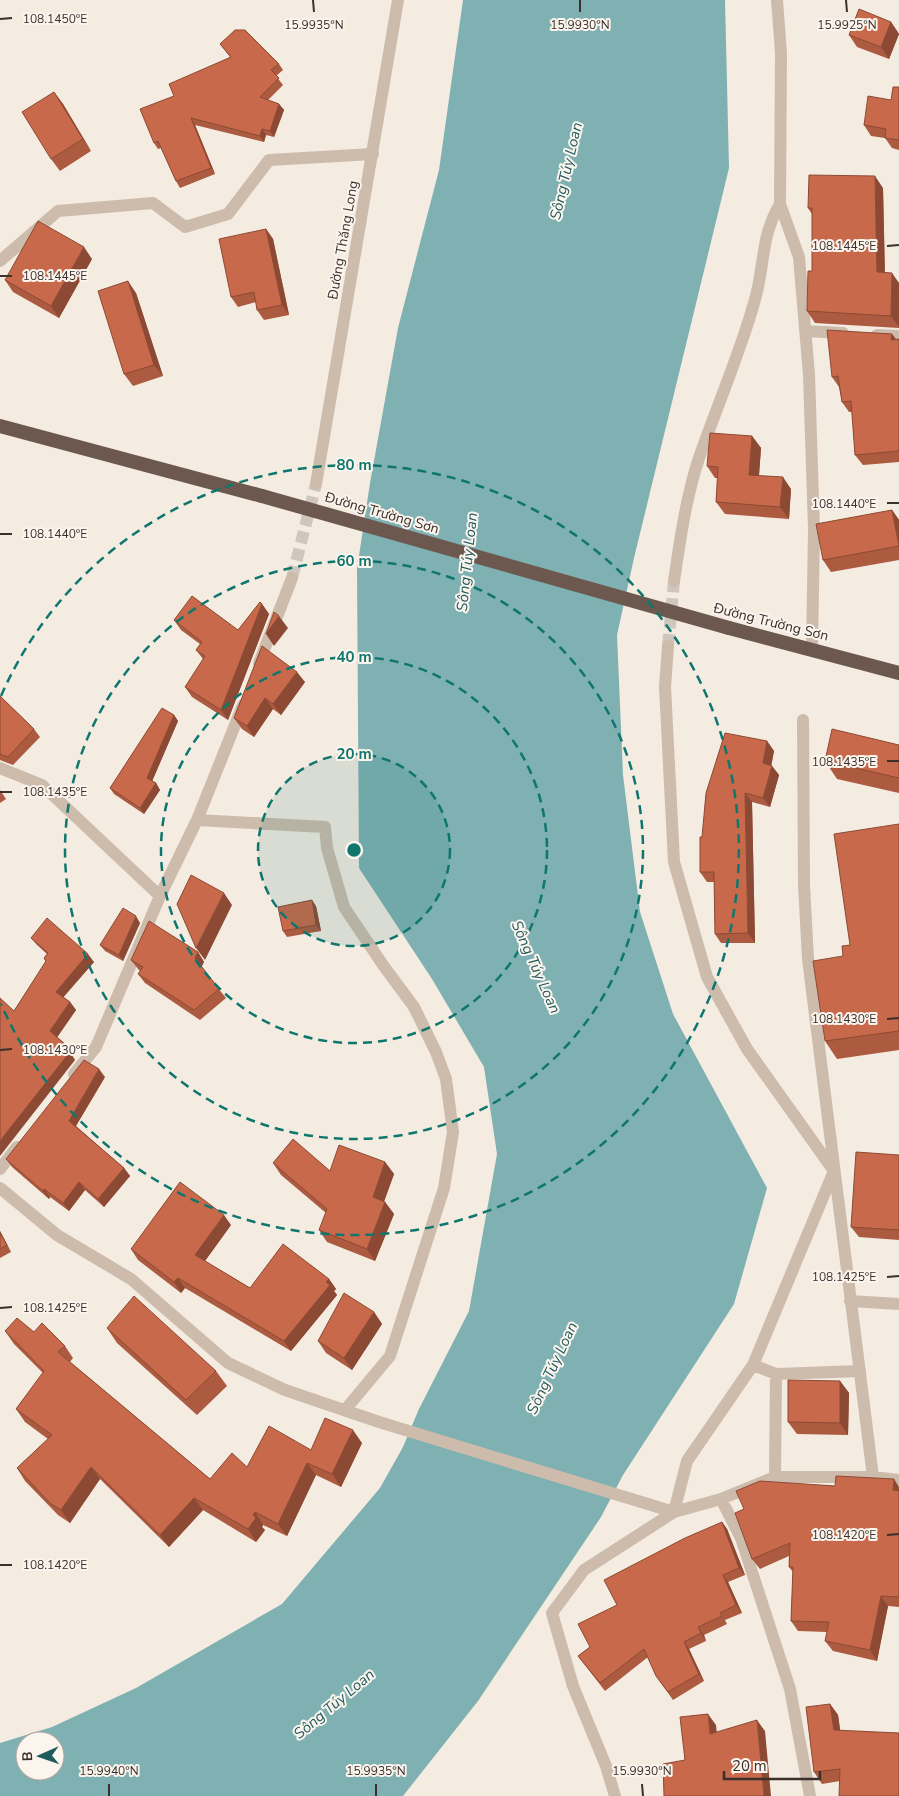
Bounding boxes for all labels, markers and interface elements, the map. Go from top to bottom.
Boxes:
text: 108.1450°E [23,11,87,27]
text: 15.9935°N [284,17,344,33]
text: 15.9930°N [550,17,610,33]
text: 15.9925°N [817,17,877,33]
water label: Sông Túy Loan [545,120,587,222]
street label: Đường Thăng Long [323,179,363,302]
text: 108.1445°E [812,238,876,254]
text: 108.1445°E [23,268,87,284]
text: 80 m [336,455,372,475]
street label: Đường Trường Sơn [322,487,441,538]
text: 108.1440°E [812,496,876,512]
water label: Sông Túy Loan [452,511,482,613]
text: 108.1440°E [23,526,87,542]
text: 60 m [336,551,372,571]
street label: Đường Trường Sơn [711,598,830,645]
text: 40 m [336,647,372,667]
text: 20 m [336,744,372,764]
text: 108.1435°E [812,754,876,770]
text: 108.1435°E [23,784,87,800]
centre of rings [345,841,363,859]
water label: Sông Túy Loan [507,917,565,1017]
text: 108.1430°E [812,1011,876,1027]
text: 108.1430°E [23,1042,87,1058]
text: 108.1425°E [812,1269,876,1285]
text: 108.1425°E [23,1300,87,1316]
water label: Sông Túy Loan [522,1319,582,1417]
text: 108.1420°E [812,1527,876,1543]
text: 108.1420°E [23,1557,87,1573]
water label: Sông Túy Loan [289,1664,379,1744]
north arrow [15,1731,65,1781]
scale bar [724,1748,820,1780]
text: B [18,1751,37,1762]
text: 20 m [732,1756,767,1776]
text: 15.9940°N [79,1763,139,1779]
text: 15.9935°N [346,1763,406,1779]
text: 15.9930°N [612,1763,672,1779]

